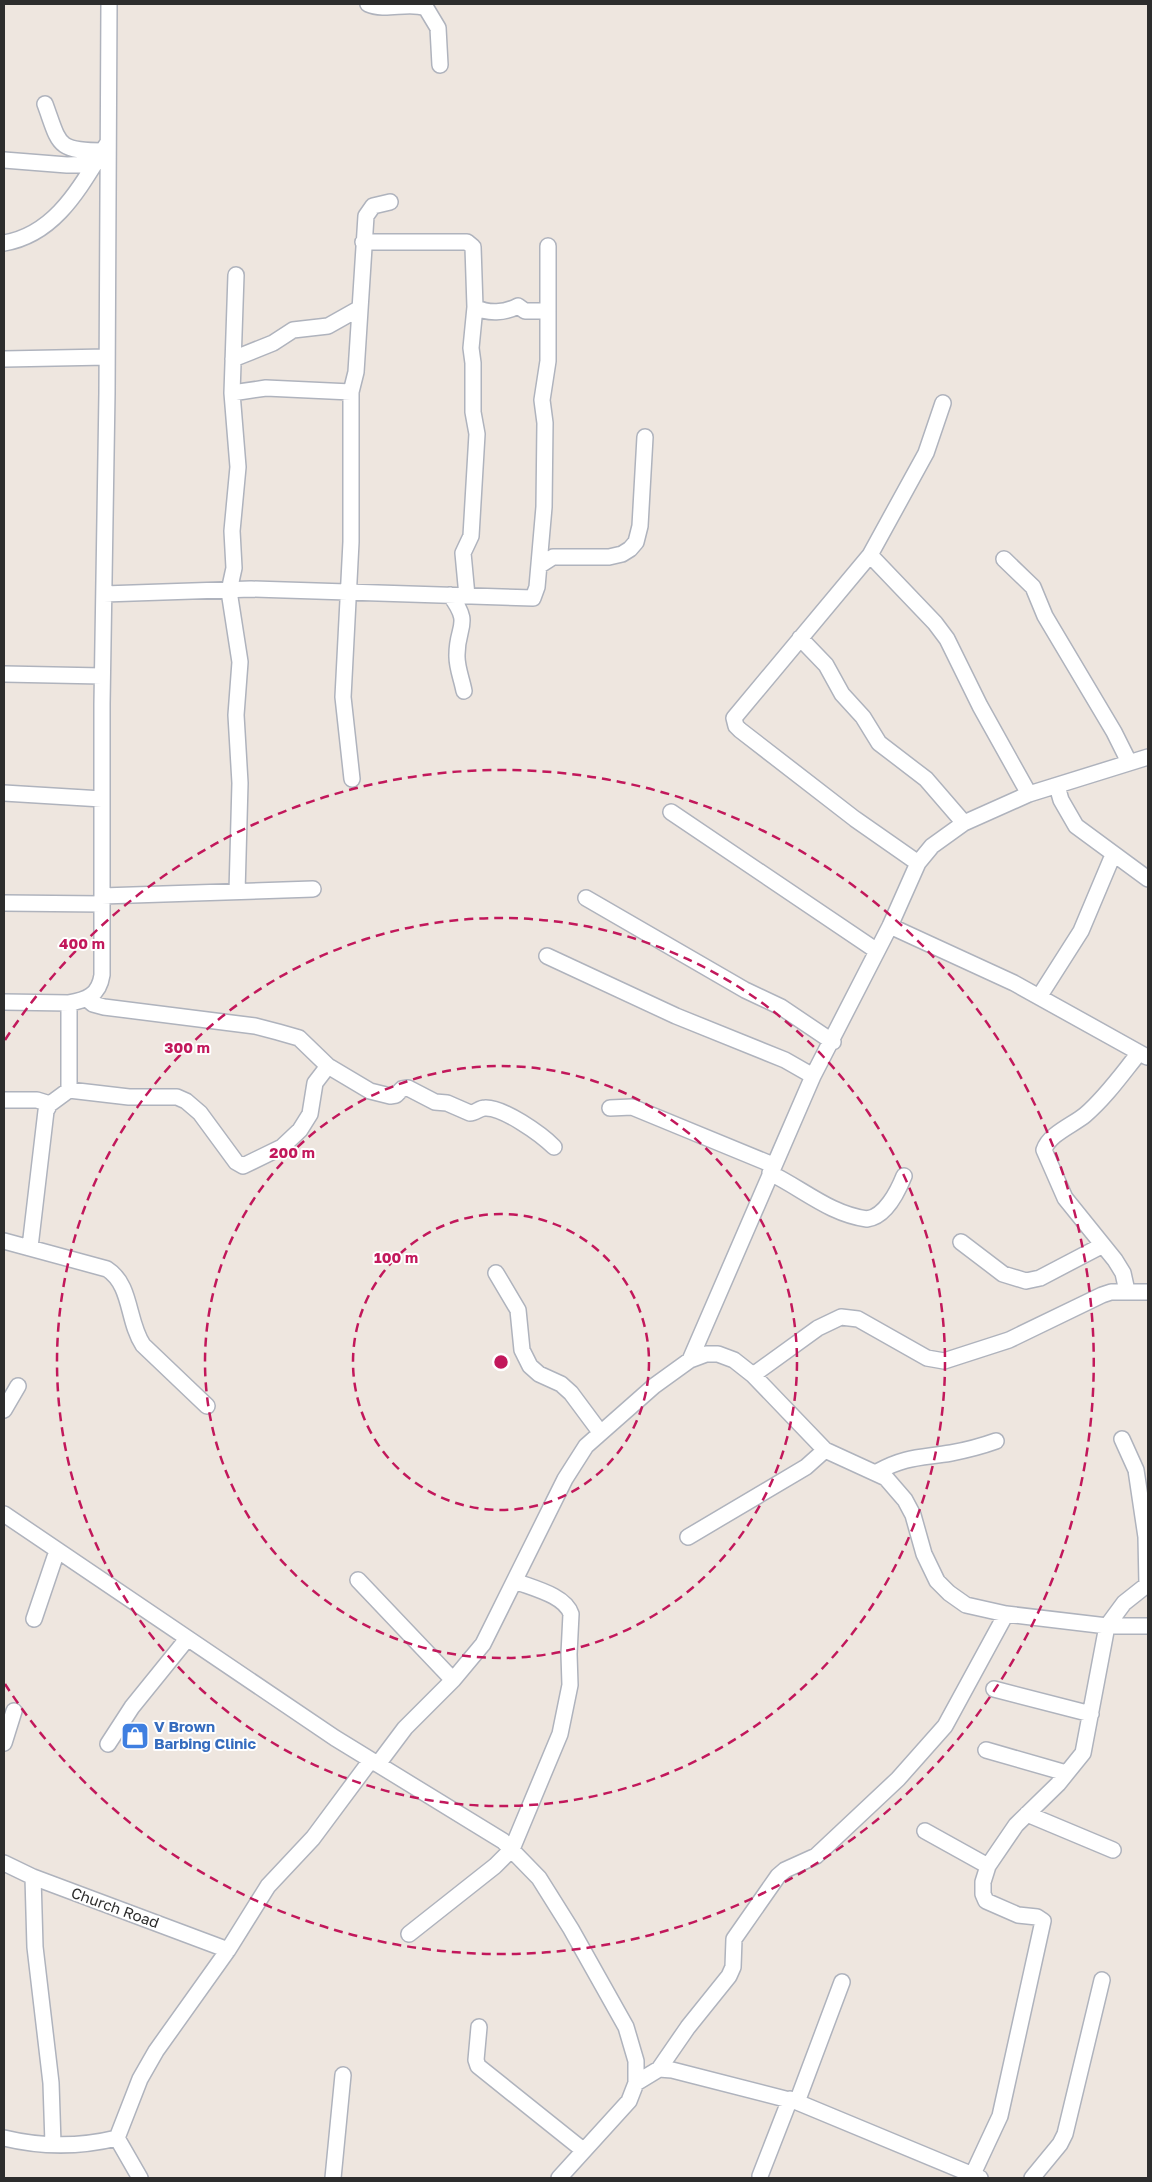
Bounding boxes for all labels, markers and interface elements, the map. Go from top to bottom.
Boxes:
text: 400 m [59,934,105,952]
text: 300 m [164,1038,210,1056]
text: 200 m [269,1143,315,1161]
text: 100 m [374,1248,418,1266]
centre of rings [492,1353,510,1371]
place label: V Brown Barbing Clinic [154,1717,256,1752]
shop icon: V Brown Barbing Clinic [120,1721,150,1751]
street label: Church Road [69,1883,162,1931]

